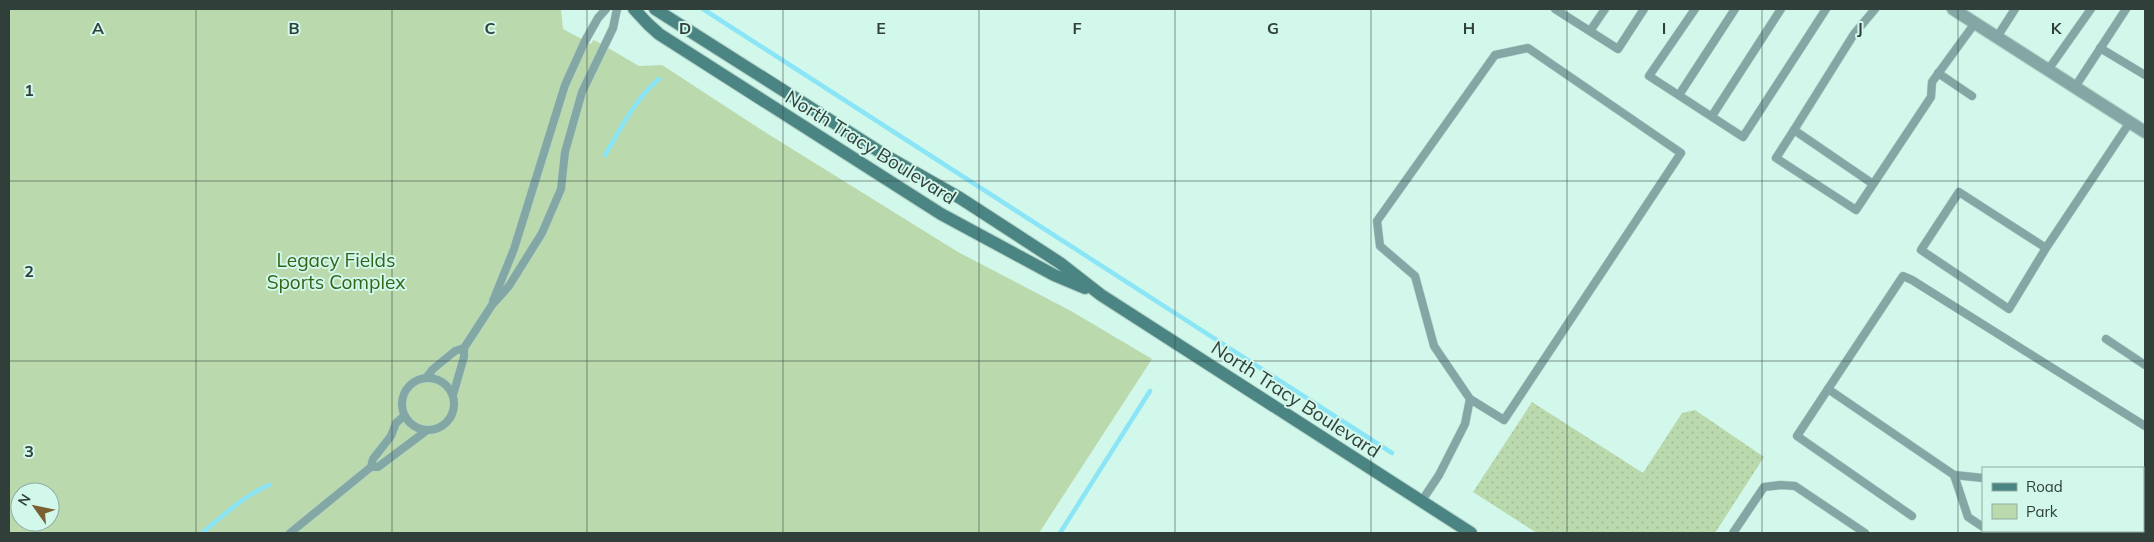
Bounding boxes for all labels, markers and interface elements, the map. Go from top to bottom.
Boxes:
text: A [92,18,104,38]
text: B [288,18,300,38]
text: C [485,18,496,38]
text: D [679,18,691,38]
text: E [876,18,886,38]
text: F [1072,18,1082,38]
text: G [1267,18,1279,38]
text: H [1463,18,1475,38]
text: I [1662,18,1666,38]
text: J [1857,18,1863,38]
text: K [2051,18,2063,38]
text: 1 [24,80,34,100]
street label: North Tracy Boulevard [781,85,961,209]
park label: Legacy Fields Sports Complex [267,248,405,294]
text: 2 [24,261,34,281]
street label: North Tracy Boulevard [1207,335,1385,463]
text: 3 [24,441,34,461]
legend [1982,467,2144,532]
text: Road [2026,477,2063,496]
north arrow [10,482,60,532]
text: N [14,491,35,509]
text: Park [2026,502,2058,521]

